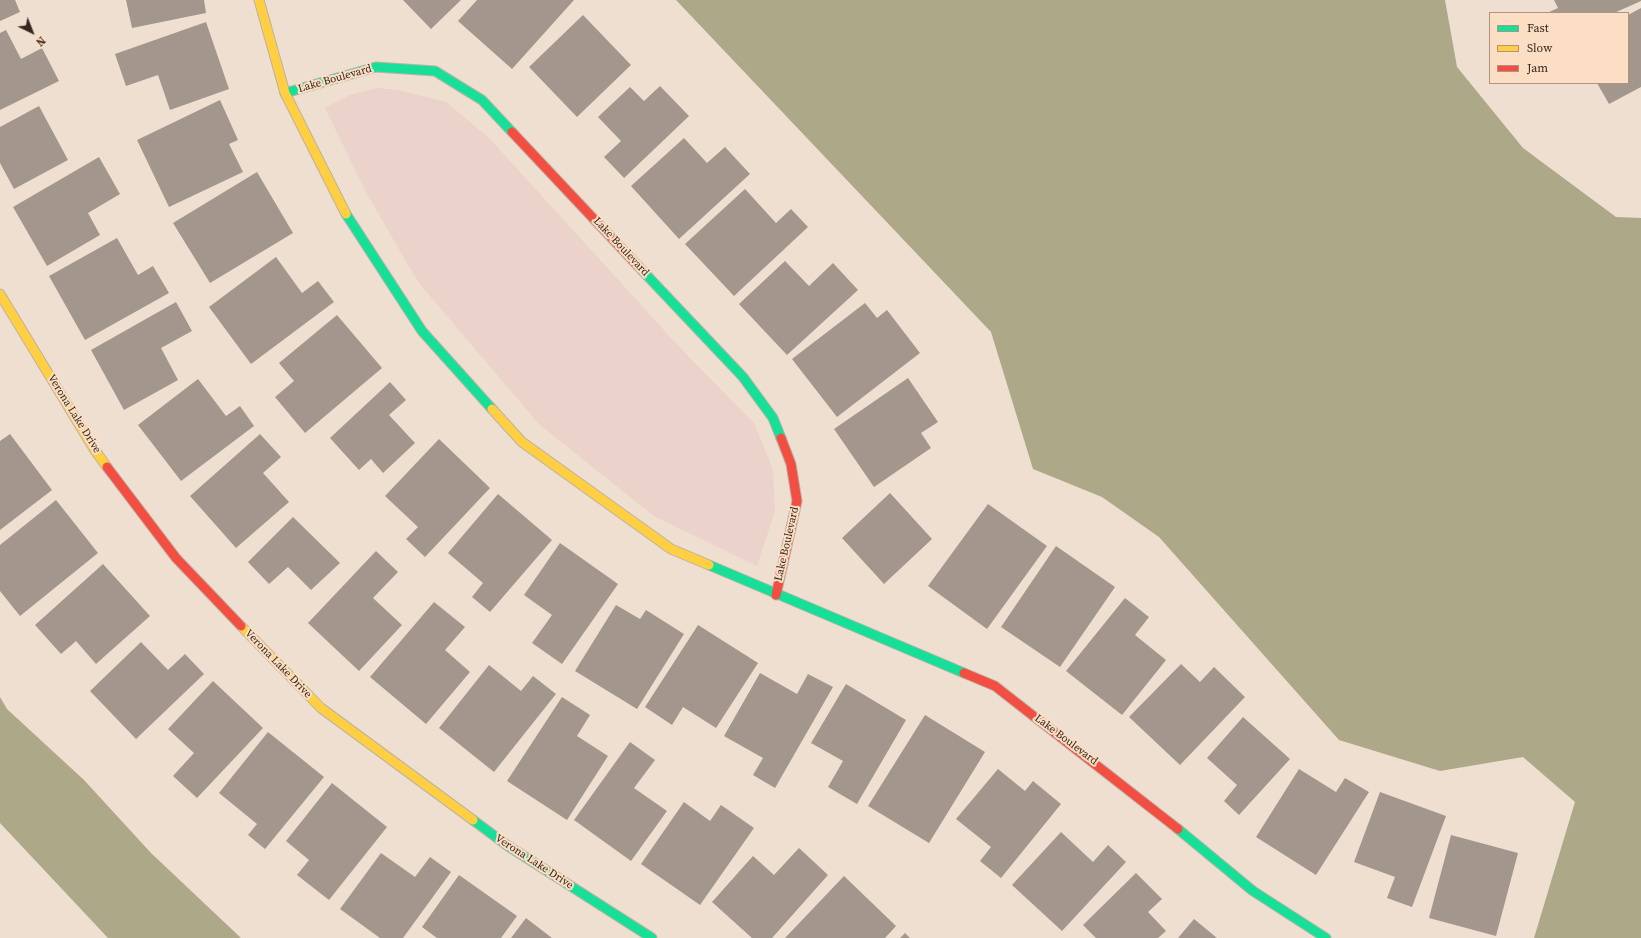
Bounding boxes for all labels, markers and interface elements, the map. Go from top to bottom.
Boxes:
north arrow [12,12,52,52]
legend [1489,12,1629,84]
text: Fast [1527,20,1549,36]
text: N [32,33,49,49]
text: Slow [1527,40,1552,56]
text: Jam [1527,60,1548,76]
street label: Lake Boulevard [297,62,373,96]
street label: Lake Boulevard [590,215,652,279]
street label: Verona Lake Drive [44,372,104,456]
street label: Lake Boulevard [772,506,802,582]
street label: Verona Lake Drive [242,627,314,701]
street label: Lake Boulevard [1032,712,1100,768]
street label: Verona Lake Drive [493,832,575,892]

